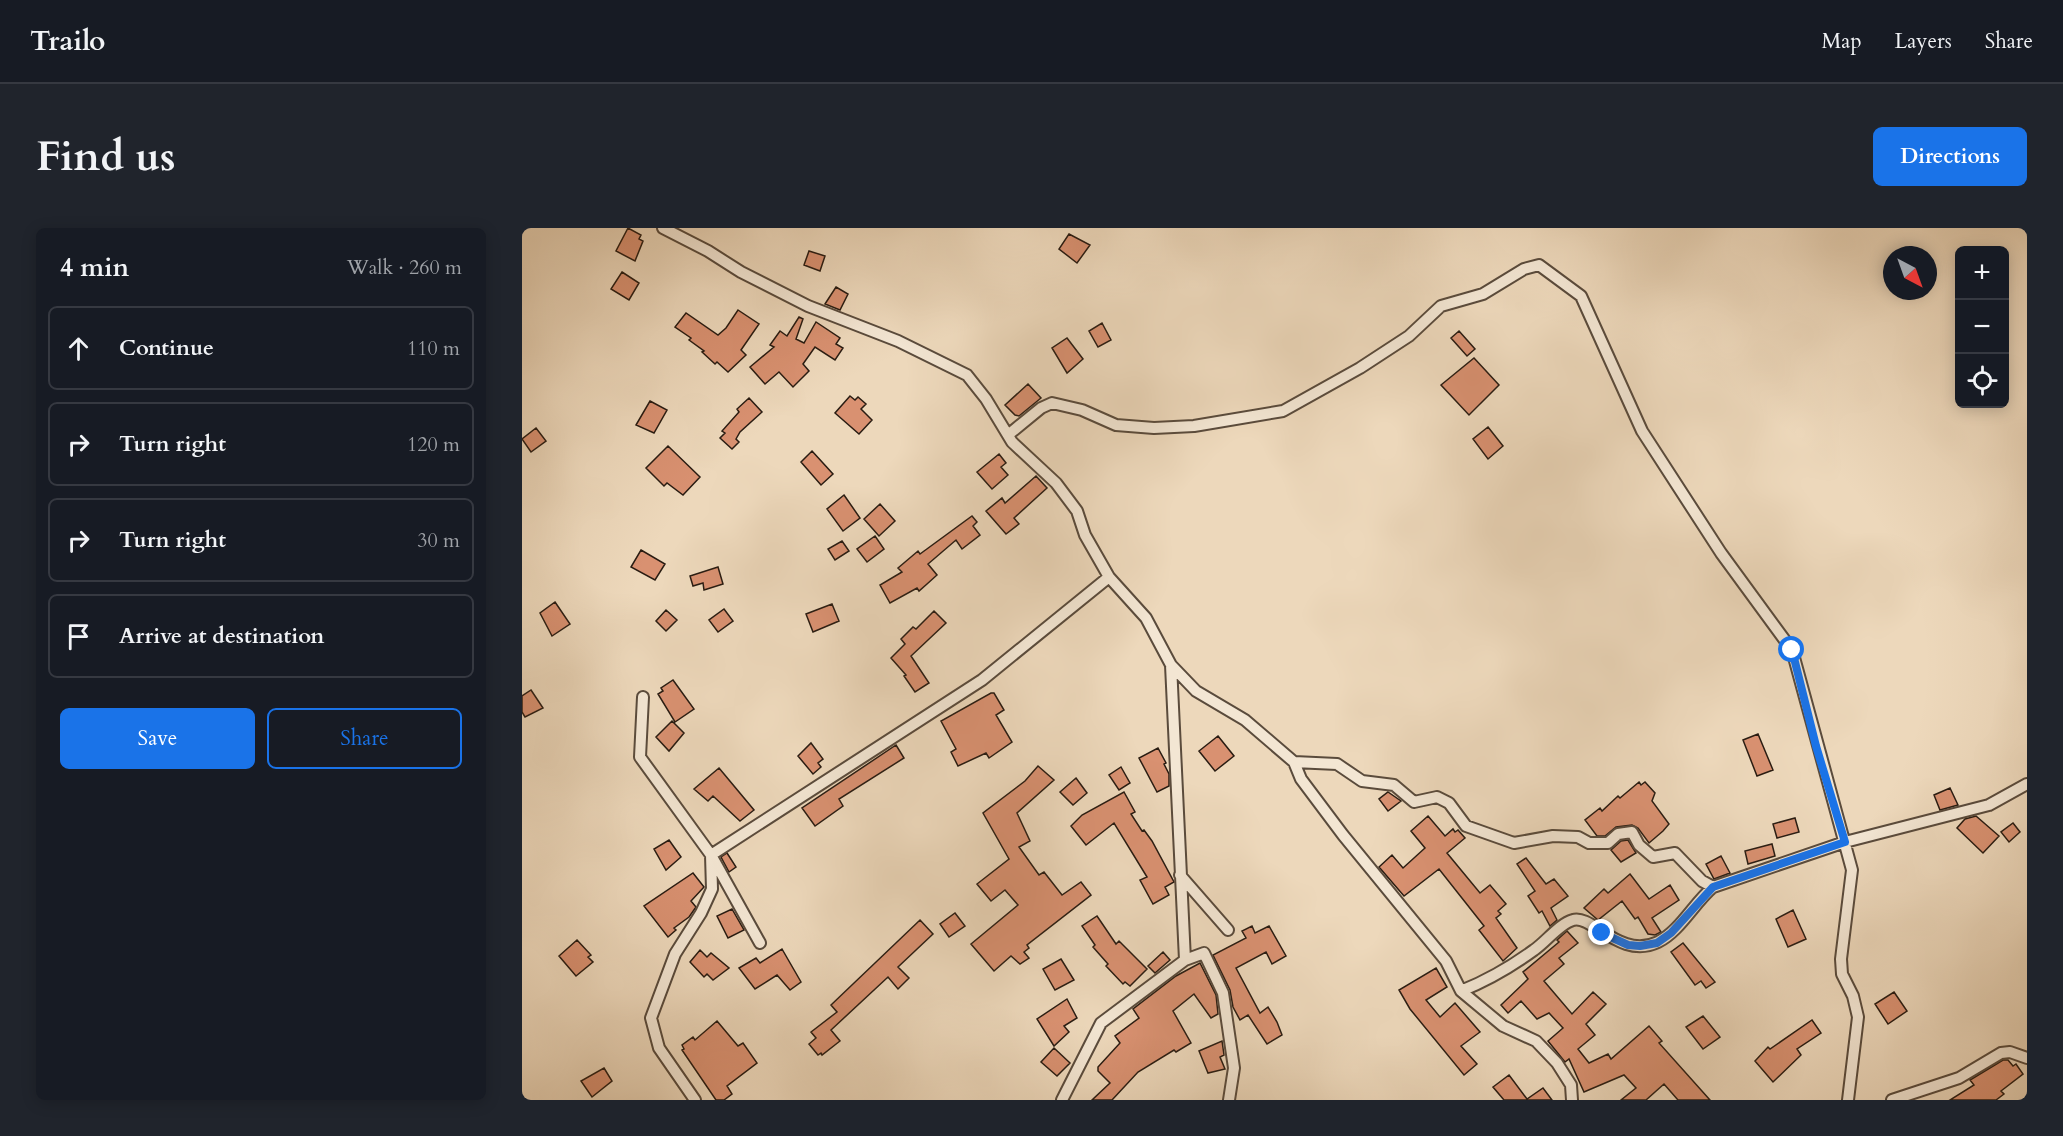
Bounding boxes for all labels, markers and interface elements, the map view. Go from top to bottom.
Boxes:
text: Trailo [30,22,105,60]
text: Map [1822,27,1862,56]
text: Layers [1895,27,1952,56]
text: Share [1985,27,2033,56]
button: Directions [1873,127,2027,186]
text: Find us [36,128,176,185]
north arrow [1883,246,1937,300]
map controls [1955,246,2009,408]
button: + [1955,246,2009,300]
text: 4 min [60,250,129,285]
text: Walk · 260 m [347,254,462,281]
button: − [1955,300,2009,354]
icon: ahead [62,332,95,365]
text: Continue [119,333,214,363]
text: 110 m [407,335,460,362]
button: locate [1955,354,2009,408]
icon: right [62,428,95,461]
text: Turn right [119,429,226,459]
text: 120 m [407,431,460,458]
icon: right [62,524,95,557]
text: Turn right [119,525,226,555]
text: 30 m [417,527,460,554]
icon: arrive [62,620,95,653]
text: Arrive at destination [119,621,324,651]
route start [1778,636,1804,662]
button: Save [60,708,255,769]
button: Share [267,708,462,769]
route end [1588,919,1614,945]

